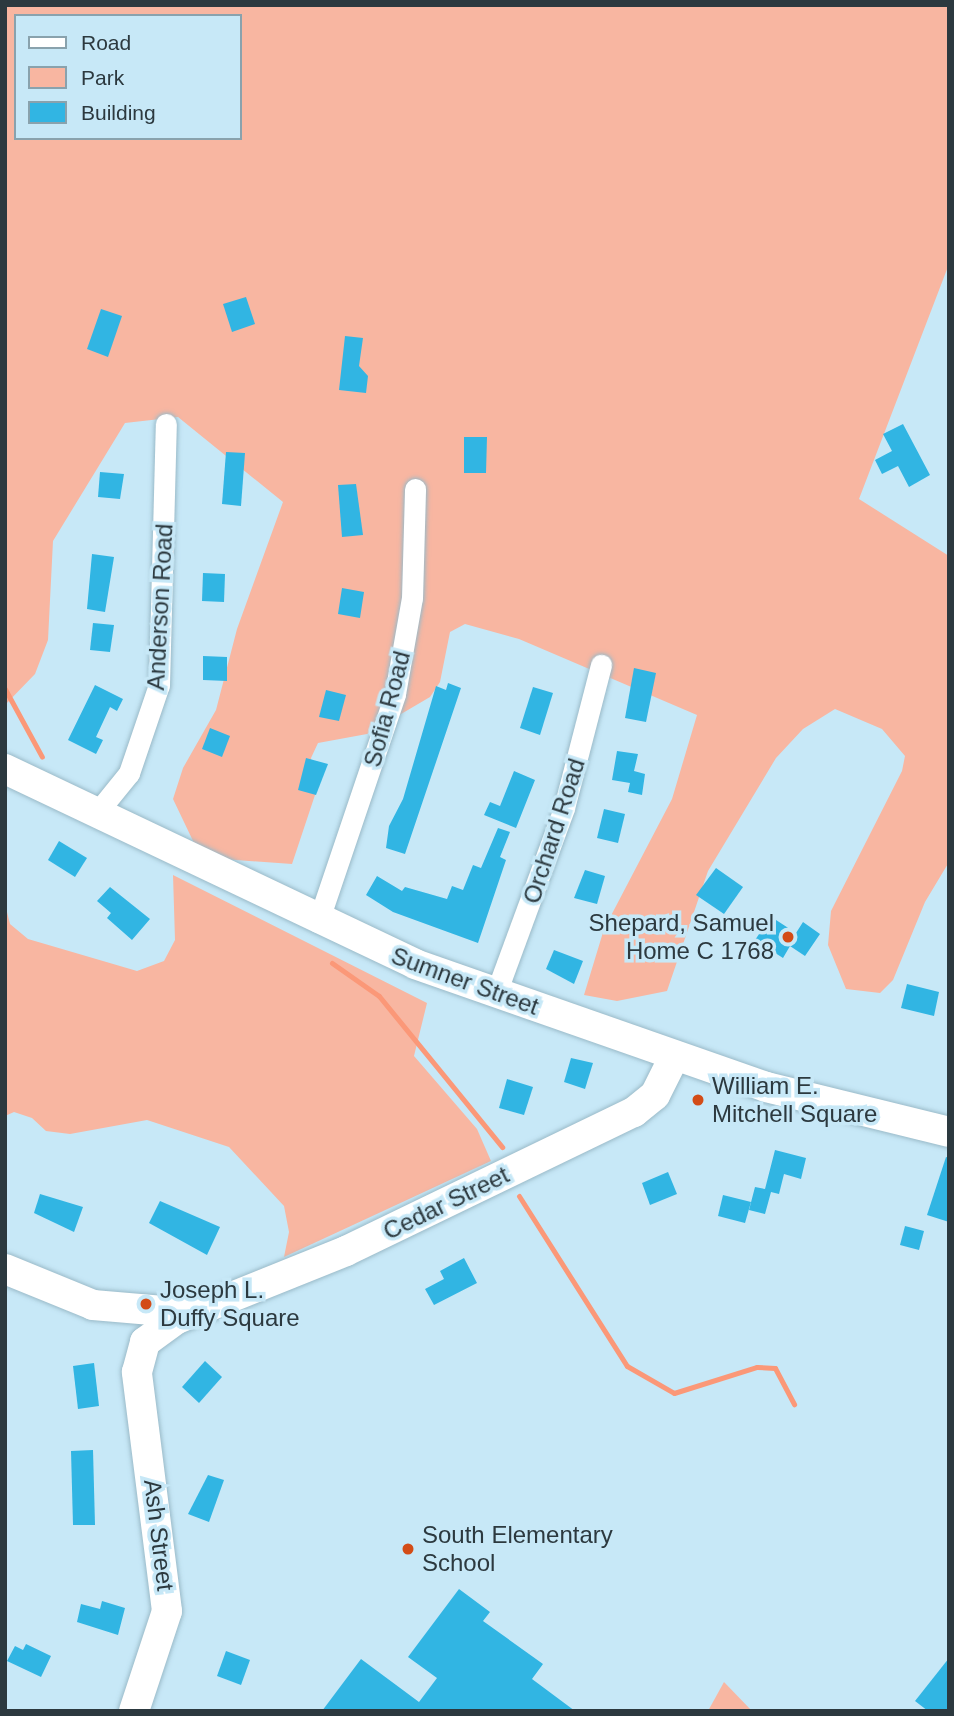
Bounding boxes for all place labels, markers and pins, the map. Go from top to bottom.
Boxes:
place label: Shepard, Samuel Home C 1768 [589,909,774,965]
marker: Shepard, Samuel Home C 1768 [780,929,796,945]
place label: William E. Mitchell Square [712,1072,877,1128]
marker: William E. Mitchell Square [690,1092,706,1108]
place label: Joseph L. Duffy Square [160,1276,300,1332]
marker: Joseph L. Duffy Square [138,1296,154,1312]
place label: South Elementary School [422,1521,613,1577]
marker: South Elementary School [400,1541,416,1557]

